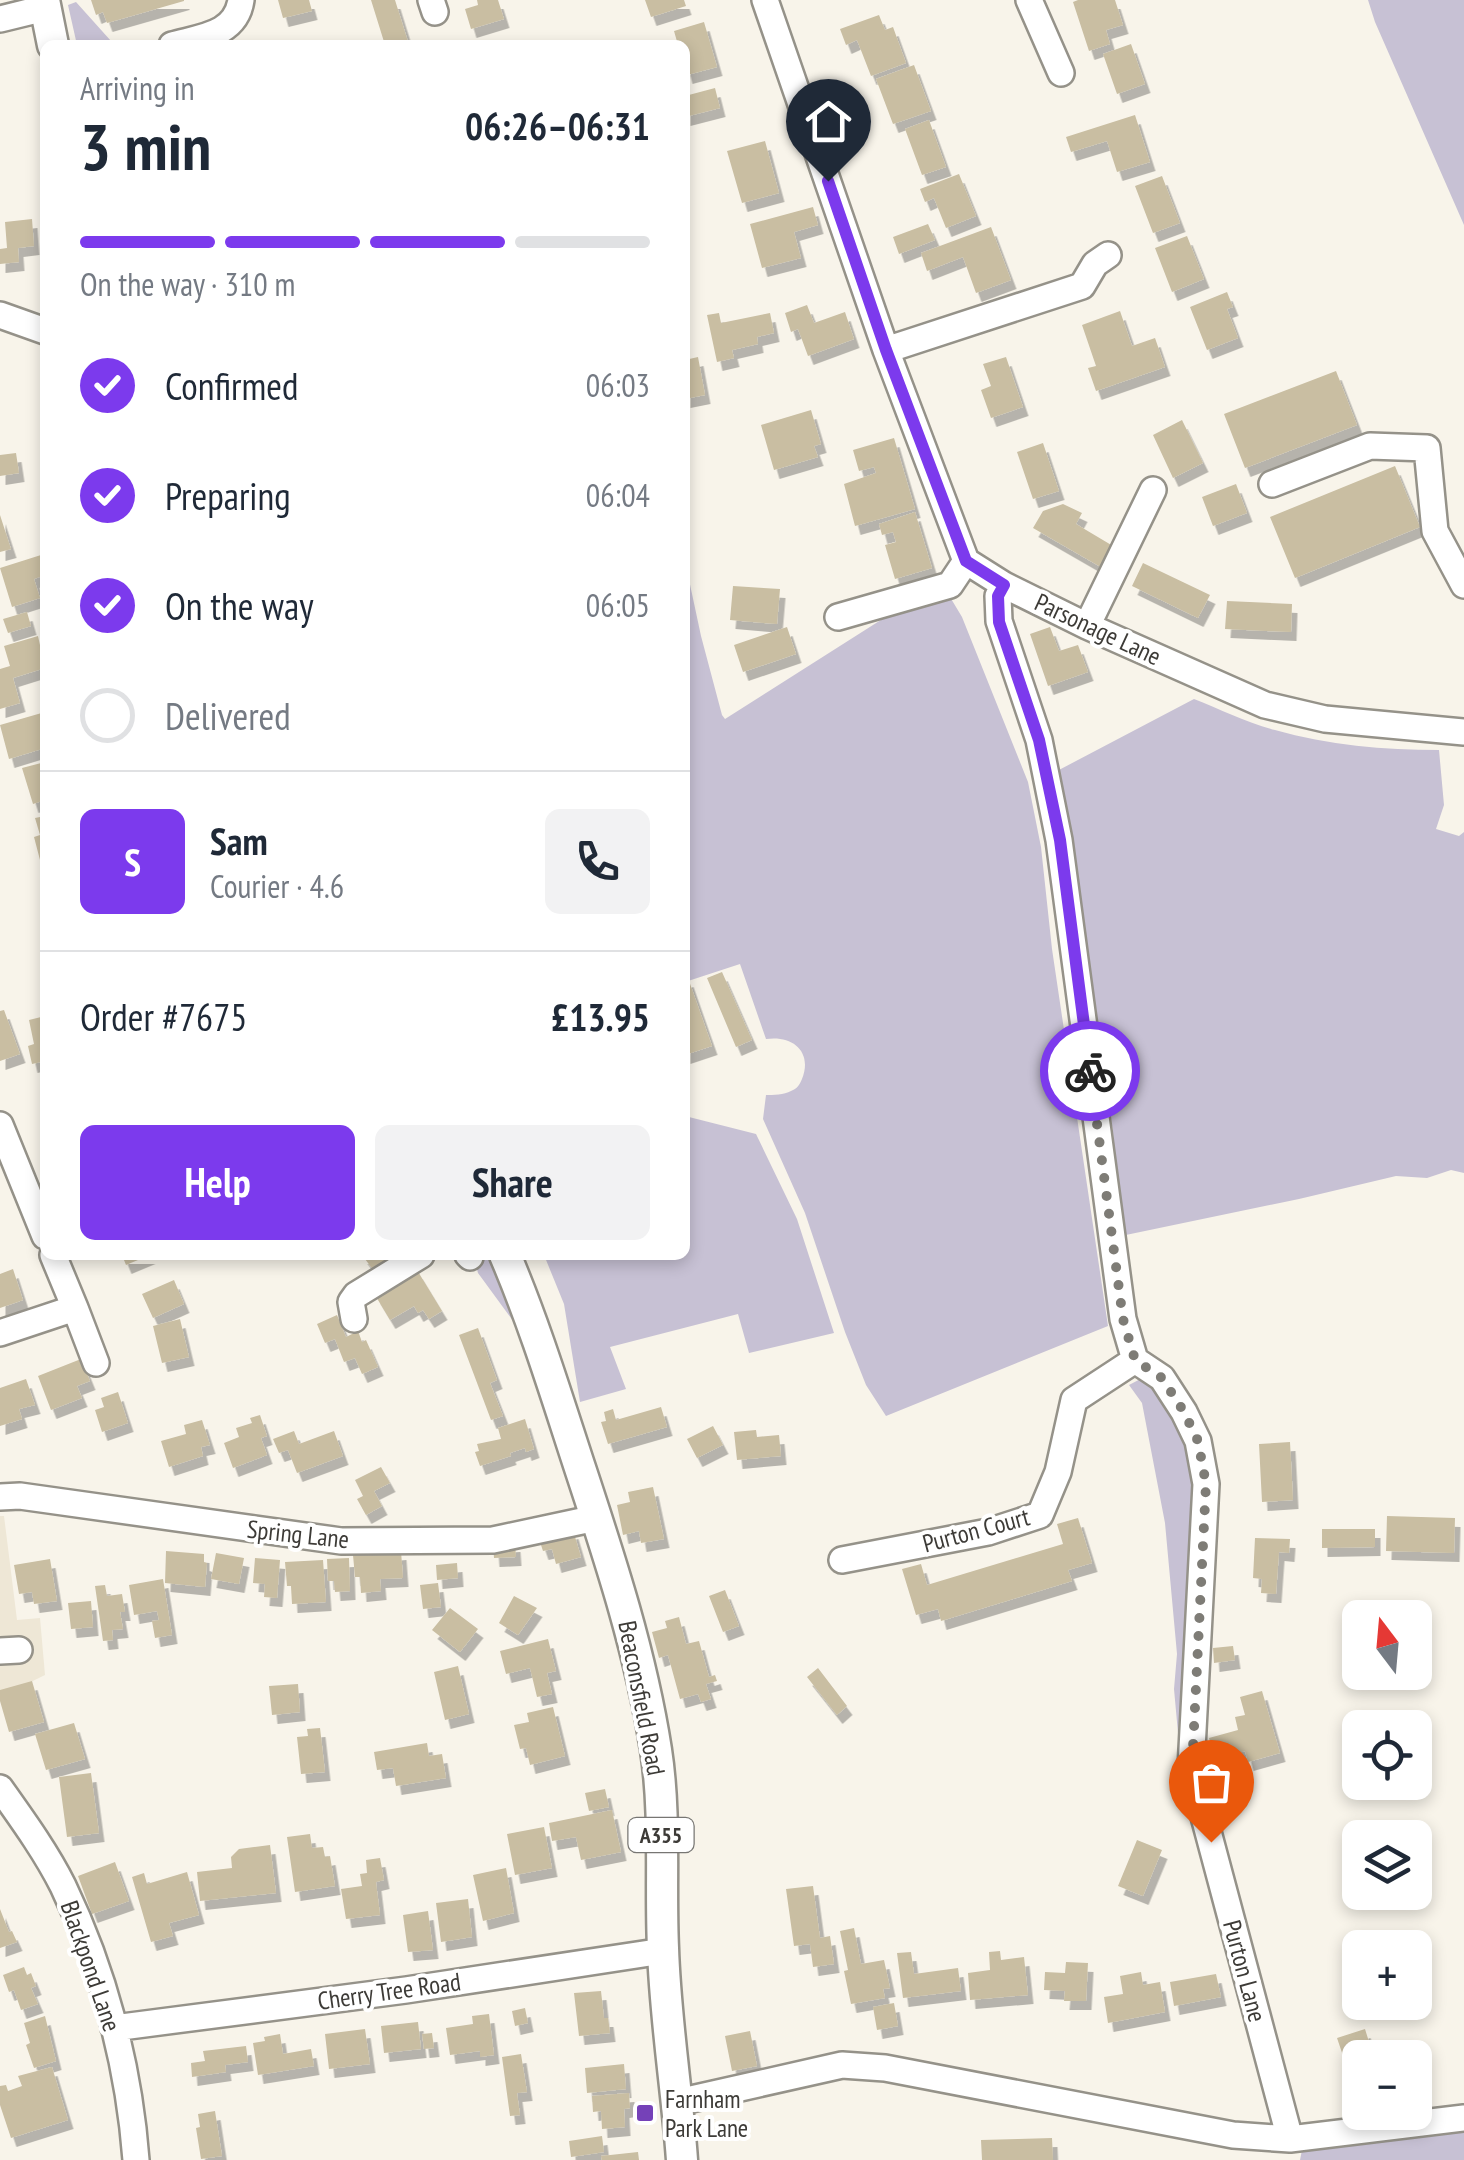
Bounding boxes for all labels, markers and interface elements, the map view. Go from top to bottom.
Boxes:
text: Arriving in [80,67,195,109]
pin [786,79,871,182]
icon: home [801,94,856,149]
text: 06:26–06:31 [465,101,650,150]
text: 3 min [80,104,211,188]
text: On the way · 310 m [80,263,295,305]
icon: check [80,358,135,413]
text: Confirmed [165,361,298,410]
text: 06:03 [586,364,650,406]
icon: check [80,468,135,523]
text: Preparing [165,471,291,520]
text: 06:04 [586,474,650,516]
icon: check [80,578,135,633]
text: On the way [165,581,313,630]
text: 06:05 [586,584,650,626]
street label: Parsonage Lane [1030,586,1166,672]
text: Delivered [165,691,291,740]
button: phone [545,809,650,914]
text: Sam [210,816,268,865]
text: S [124,837,141,886]
text: Courier · 4.6 [210,865,344,907]
text: Order #7675 [80,992,247,1041]
text: £13.95 [551,992,650,1041]
courier [1040,1021,1140,1121]
icon: bike [1063,1044,1118,1099]
button: Help [80,1125,355,1240]
button: Share [375,1125,650,1240]
street label: Purton Court [919,1500,1033,1560]
street label: Spring Lane [245,1513,351,1555]
north arrow [1342,1600,1432,1690]
map controls [1342,1600,1432,2130]
street label: Beaconsfield Road [611,1618,673,1778]
button: locate [1342,1710,1432,1800]
pin [1169,1740,1254,1843]
icon: bag [1184,1755,1239,1810]
road number: A355 [628,1818,694,1852]
button: layers [1342,1820,1432,1910]
street label: Blackpond Lane [54,1896,128,2036]
street label: Purton Lane [1216,1917,1274,2025]
button: + [1342,1930,1432,2020]
street label: Cherry Tree Road [315,1965,463,2017]
button: − [1342,2040,1432,2130]
place label: Farnham Park Lane [665,2083,748,2144]
marker: Farnham Park Lane [634,2102,656,2124]

